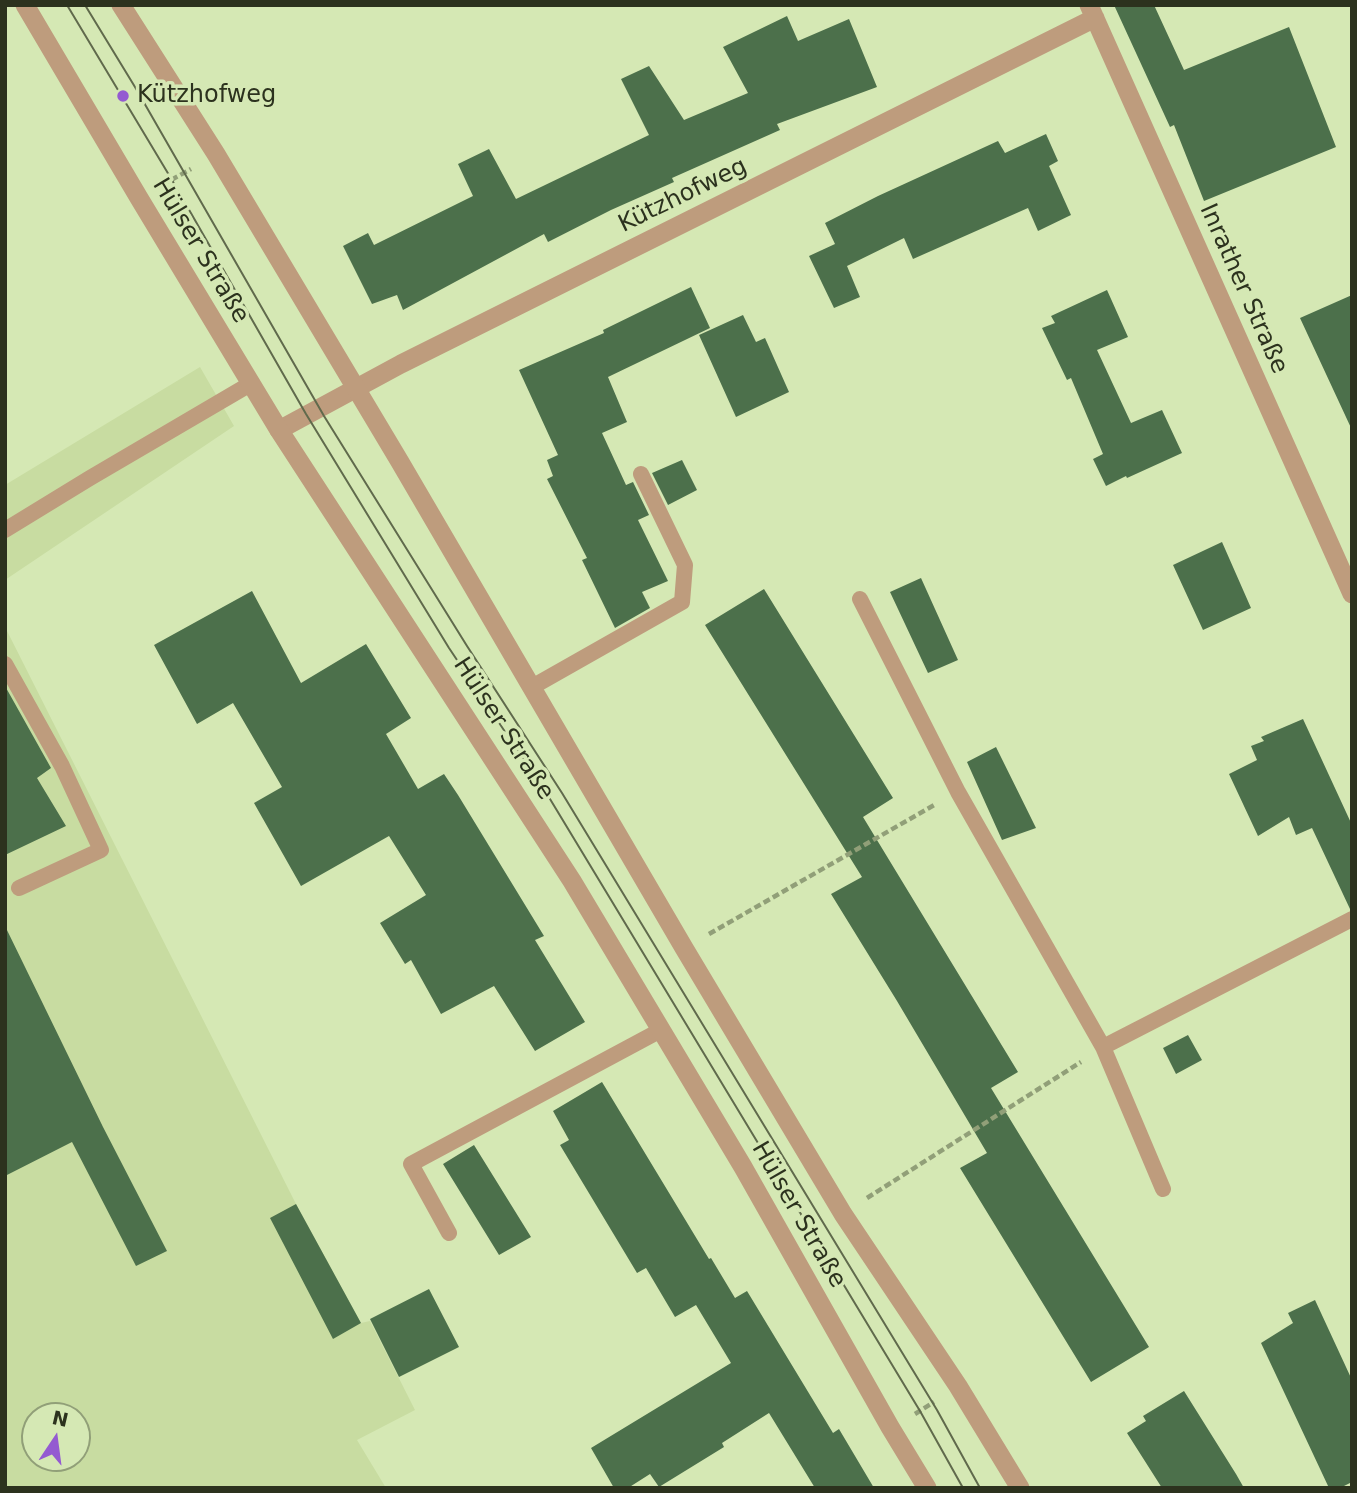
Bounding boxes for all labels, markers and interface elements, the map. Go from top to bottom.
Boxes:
place label: Kützhofweg [137,82,276,110]
marker: Kützhofweg [115,88,131,104]
street label: Kützhofweg [614,153,752,239]
street label: Hülser Straße [145,173,255,329]
street label: Inrather Straße [1193,200,1293,378]
street label: Hülser Straße [446,652,560,806]
street label: Hülser Straße [745,1137,851,1293]
north arrow [21,1402,91,1472]
text: N [50,1406,70,1431]

